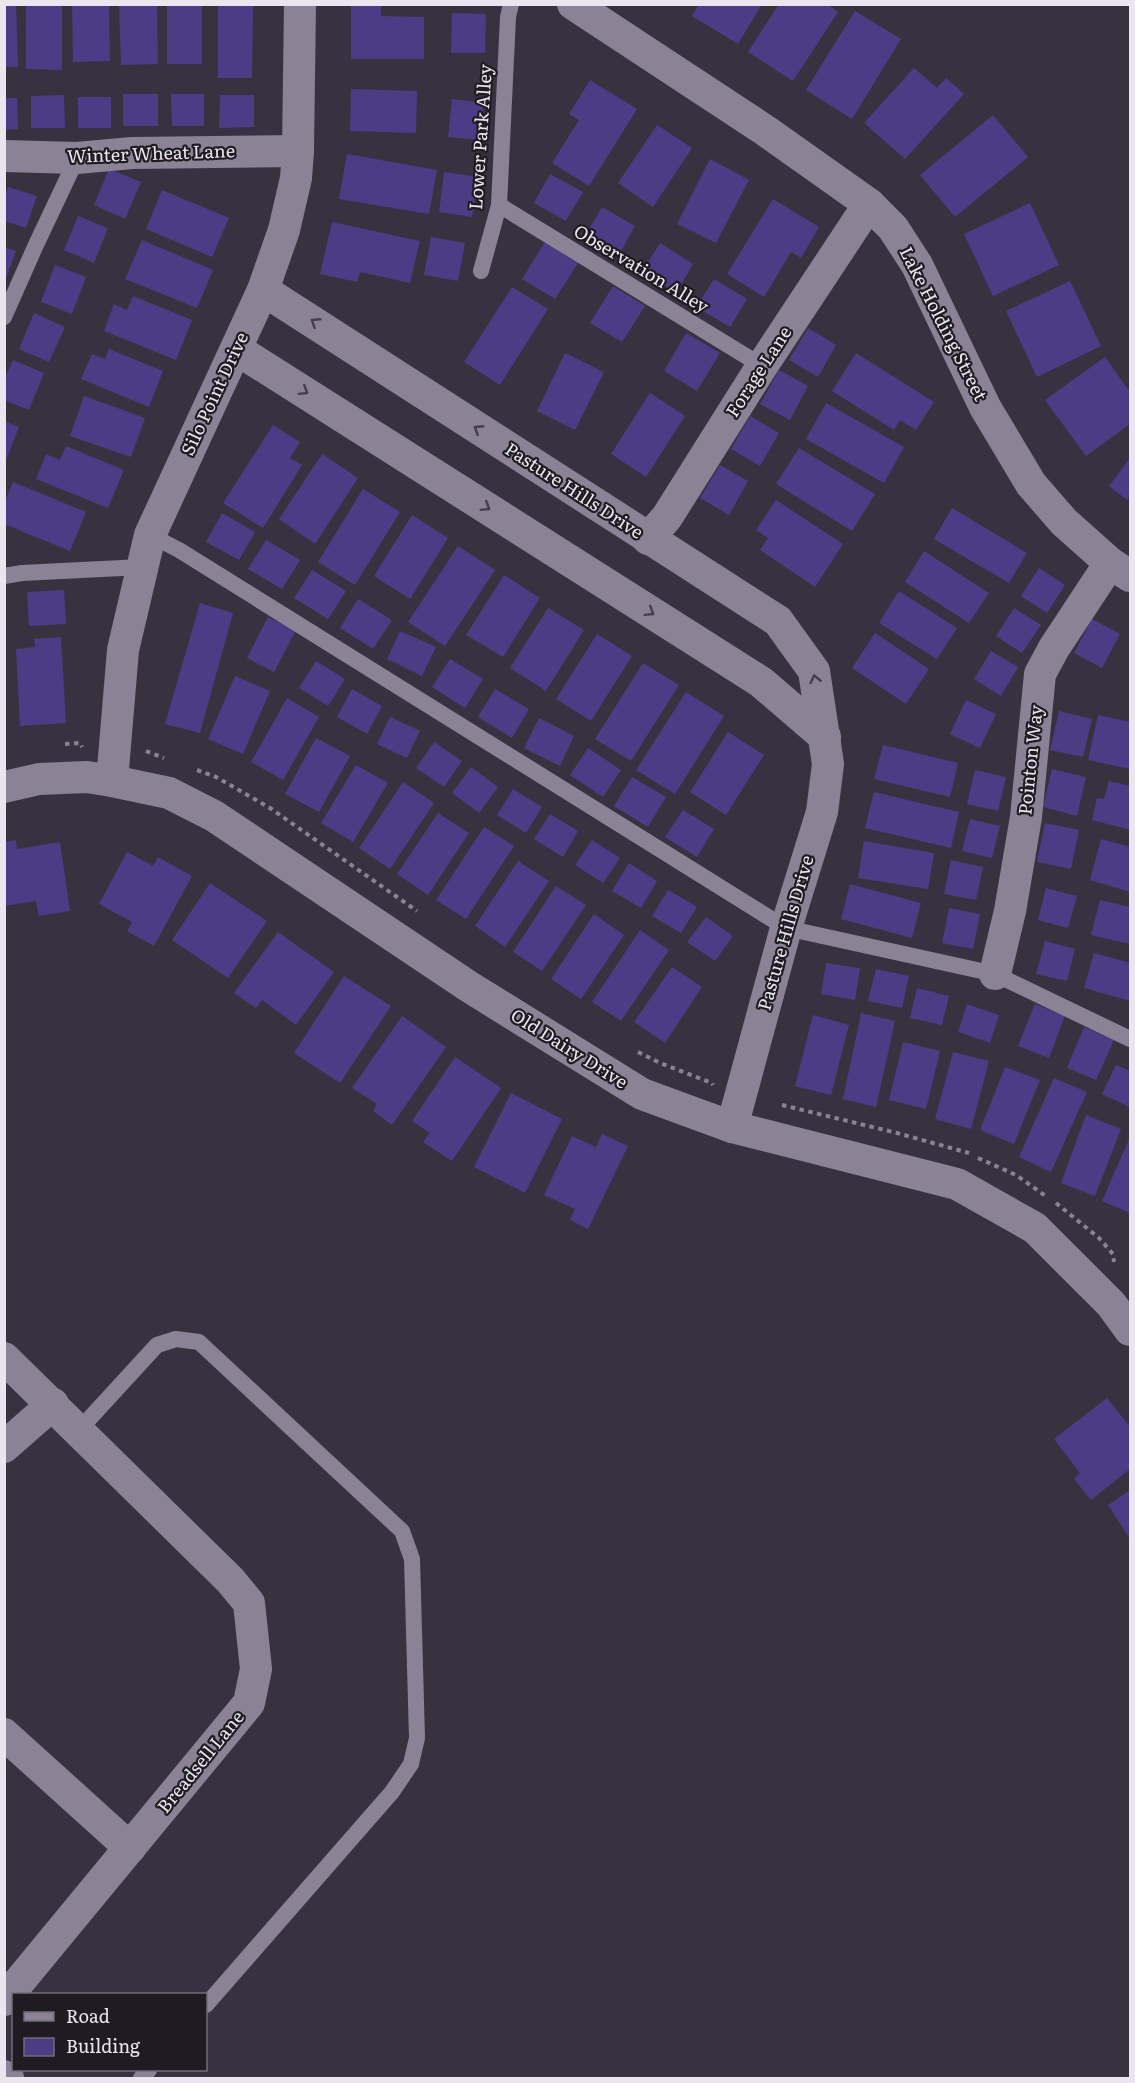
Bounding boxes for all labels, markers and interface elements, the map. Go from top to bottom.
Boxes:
street label: Lower Park Alley [461,63,498,211]
street label: Winter Wheat Lane [66,136,235,169]
street label: Observation Alley [569,217,715,319]
street label: Lake Holding Street [894,241,995,406]
one-way arrow [310,319,321,330]
street label: Forage Lane [718,320,797,422]
street label: Silo Point Drive [173,327,254,460]
one-way arrow [297,384,308,395]
one-way arrow [474,424,484,436]
street label: Pasture Hills Drive [500,435,649,545]
one-way arrow [479,500,490,511]
one-way arrow [644,604,655,615]
one-way arrow [809,674,822,684]
street label: Pointon Way [1010,703,1049,816]
street label: Pasture Hills Drive [749,852,820,1013]
street label: Old Dairy Drive [506,1001,633,1094]
street label: Breadsell Lane [150,1704,250,1818]
legend [12,1993,207,2071]
text: Road [66,2002,110,2029]
text: Building [66,2032,141,2059]

